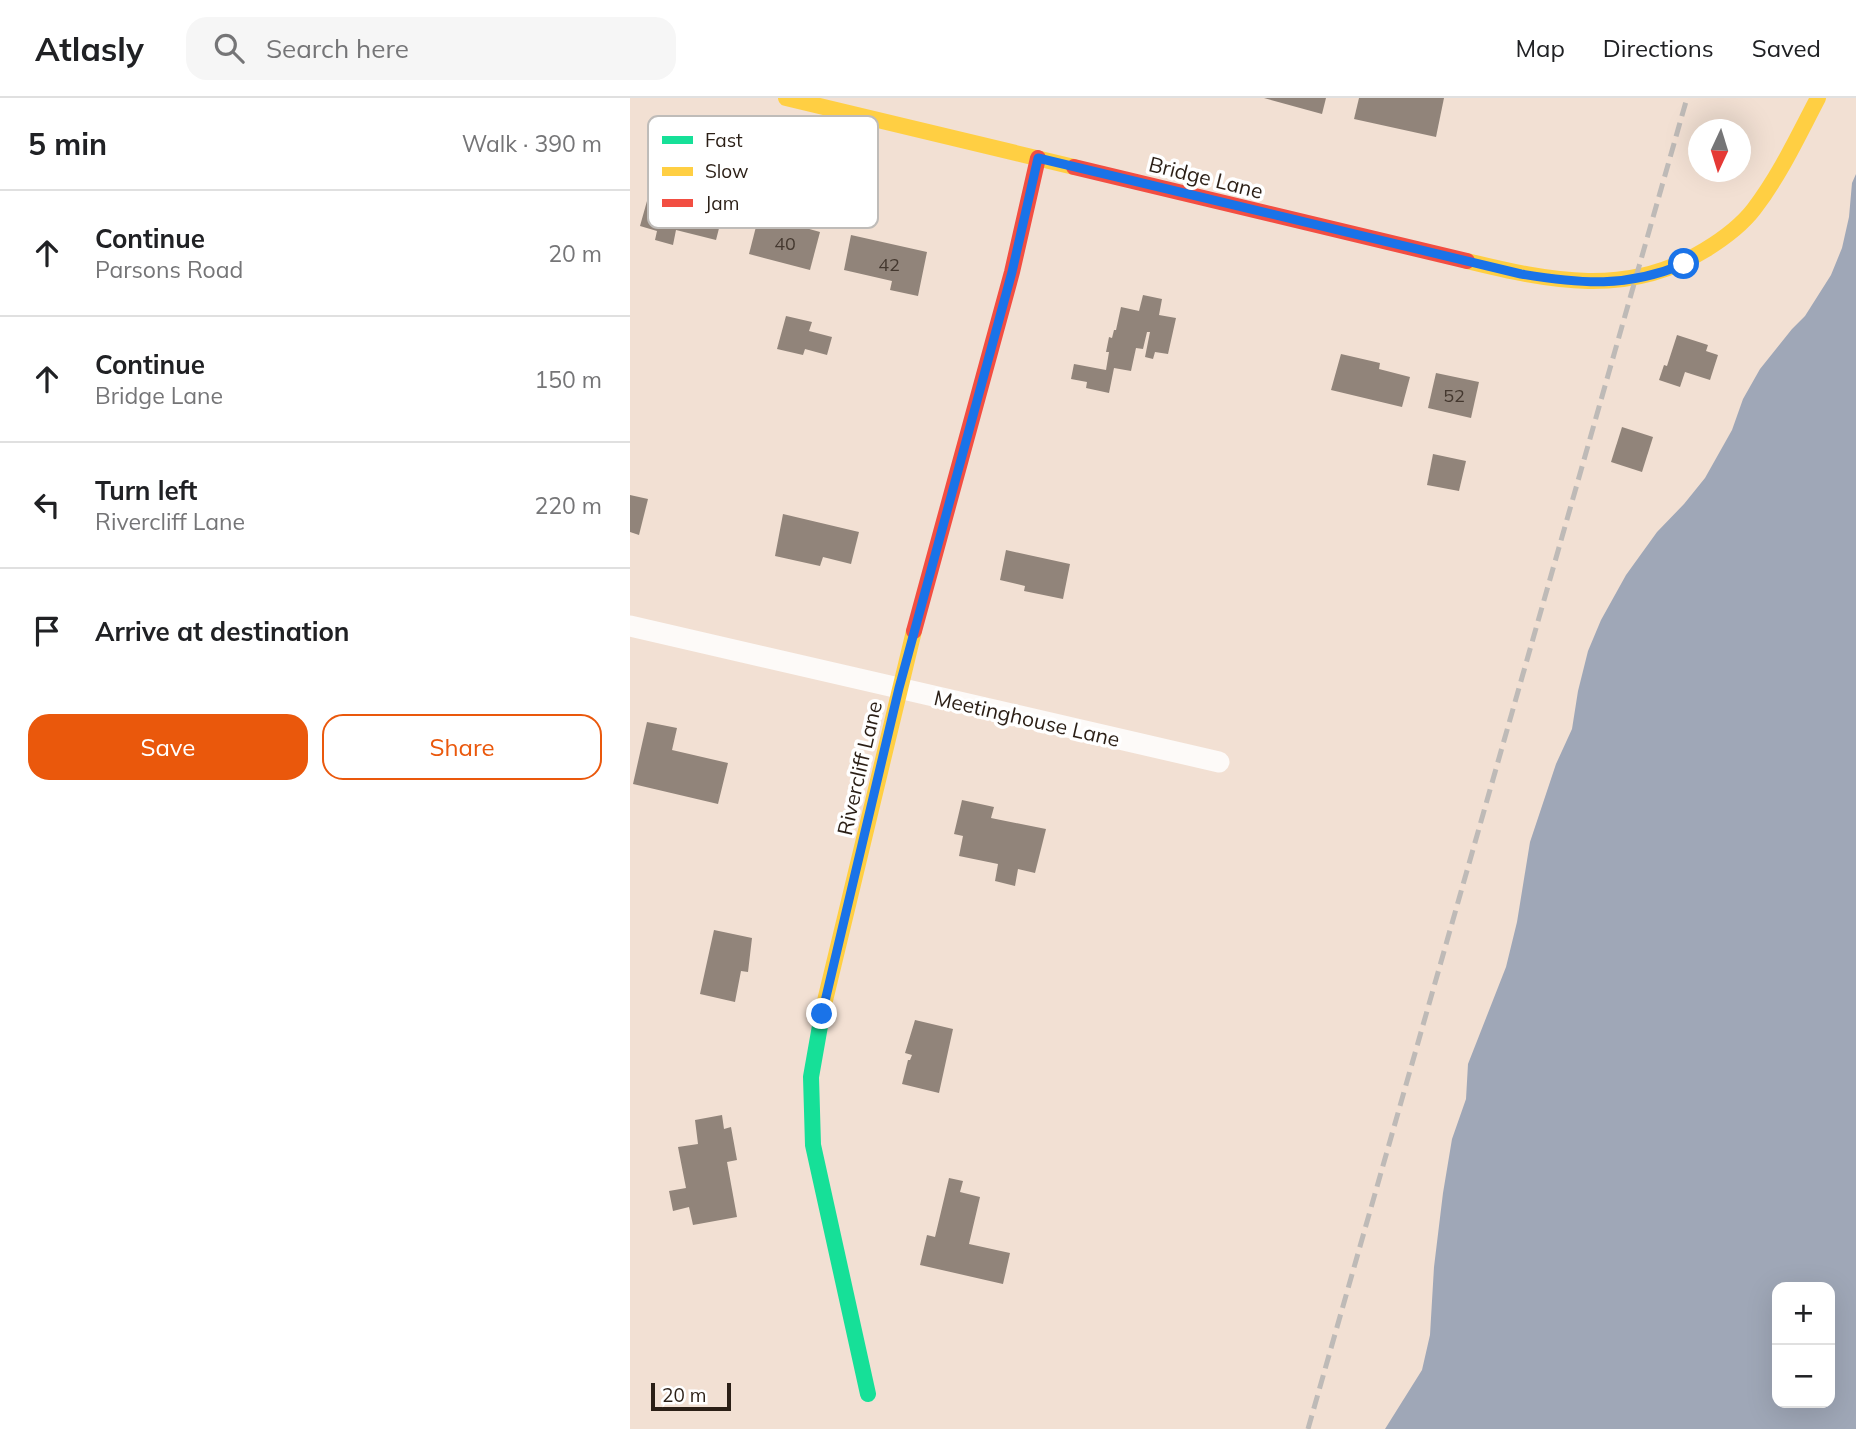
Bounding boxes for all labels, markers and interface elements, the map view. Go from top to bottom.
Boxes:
search box [186,17,676,80]
text: Atlasly [35,28,144,69]
icon: search [210,29,248,67]
text: Search here [266,32,409,65]
text: Map [1515,33,1565,63]
text: Directions [1603,33,1714,63]
text: Saved [1752,33,1821,63]
legend [648,116,878,228]
north arrow [1688,119,1751,182]
text: 5 min [28,125,107,163]
text: Fast [705,128,743,152]
text: Walk · 390 m [462,129,602,158]
street label: Bridge Lane [1146,150,1266,204]
text: Slow [705,159,749,183]
text: Jam [705,191,739,215]
text: Continue [95,222,205,255]
house number: 40 [774,232,796,255]
icon: ahead [28,234,66,272]
text: 20 m [548,239,602,268]
route start [1668,248,1699,279]
house number: 42 [878,253,900,276]
text: Parsons Road [95,255,243,284]
text: Continue [95,348,205,381]
icon: ahead [28,360,66,398]
text: 150 m [534,365,602,394]
text: Bridge Lane [95,381,223,410]
house number: 52 [1443,384,1465,407]
text: Turn left [95,474,197,507]
icon: left [28,486,66,524]
text: 220 m [534,491,602,520]
text: Rivercliff Lane [95,507,245,536]
icon: arrive [28,612,66,650]
text: Arrive at destination [95,615,350,648]
street label: Meetinghouse Lane [932,684,1122,752]
street label: Rivercliff Lane [831,698,887,838]
button: Save [28,714,308,780]
button: Share [322,714,602,780]
route end [806,998,837,1029]
map controls [1772,1282,1835,1408]
button: + [1772,1282,1835,1345]
button: − [1772,1345,1835,1408]
scale bar [651,1380,732,1412]
text: 20 m [662,1383,706,1407]

